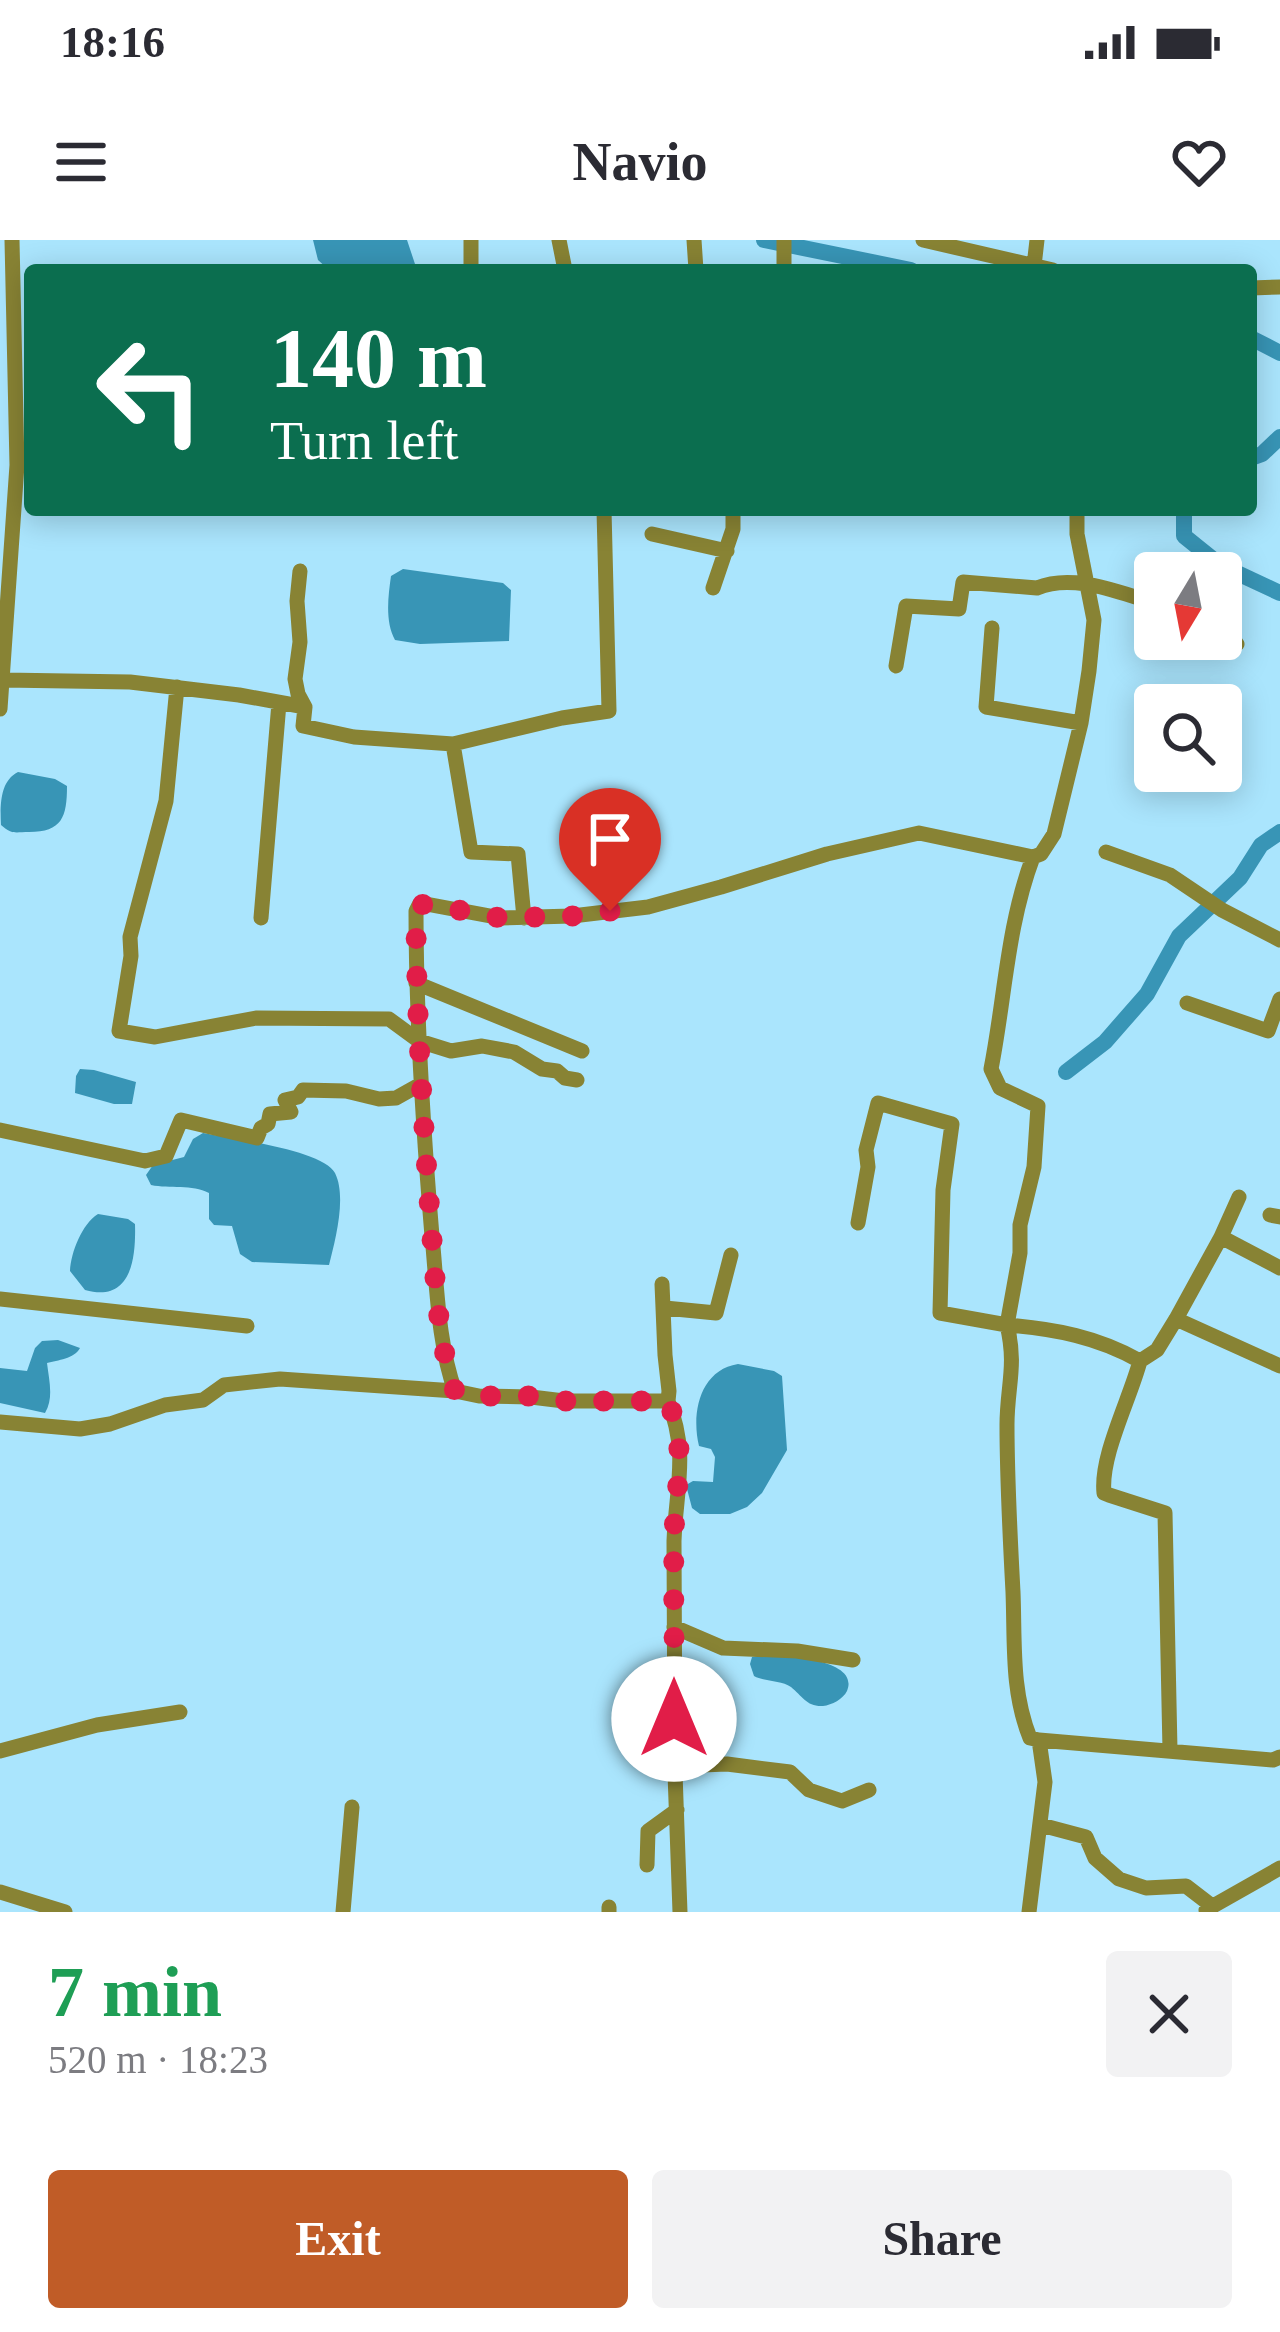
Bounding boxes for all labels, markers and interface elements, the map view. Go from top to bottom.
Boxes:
text: 18:16 [60,17,165,67]
icon: menu [48,129,114,195]
icon: heart [1166,129,1232,195]
text: Navio [573,132,708,192]
icon: left [72,312,228,468]
text: 140 m [270,312,487,405]
text: Turn left [270,411,459,471]
north arrow [1134,552,1242,660]
map controls [1134,552,1242,792]
button: search [1134,684,1242,792]
pin [559,788,661,911]
icon: arrive [577,806,643,872]
position arrow [611,1656,737,1782]
button: close [1106,1951,1232,2077]
text: 7 min [48,1952,222,2032]
text: 520 m · 18:23 [48,2038,268,2081]
button: Exit [48,2170,628,2308]
button: Share [652,2170,1232,2308]

